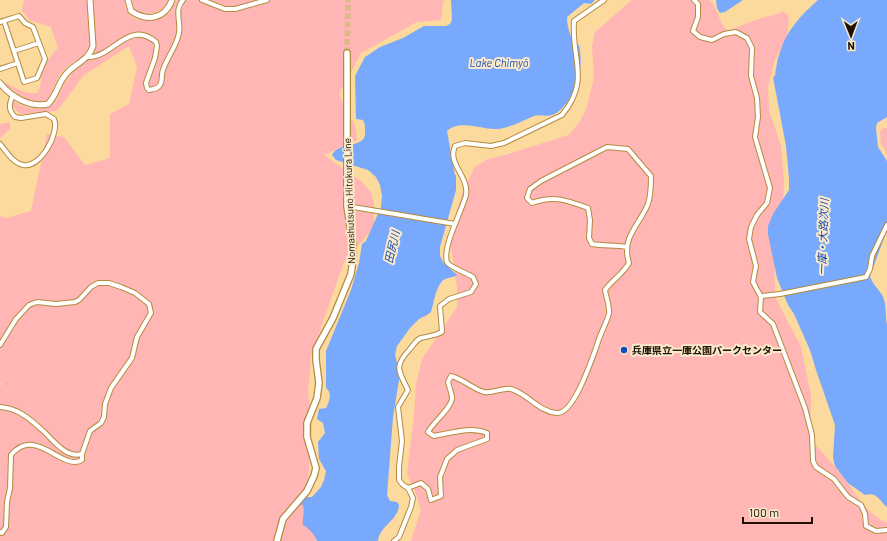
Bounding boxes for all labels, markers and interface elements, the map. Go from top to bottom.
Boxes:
north arrow [831,16,871,56]
text: N [847,40,855,53]
water label: Lake Chimyō [470,56,529,69]
street label: Nomashutsuno Hitokura Line [341,138,357,264]
water label: 一庫・大路次川 [815,197,830,276]
water label: 田尻川 [381,228,402,264]
place label: 兵庫県立一庫公園パークセンター [632,344,782,356]
marker: 兵庫県立一庫公園パークセンター [619,345,629,355]
scale bar [743,499,812,525]
text: 100 m [749,505,779,519]

